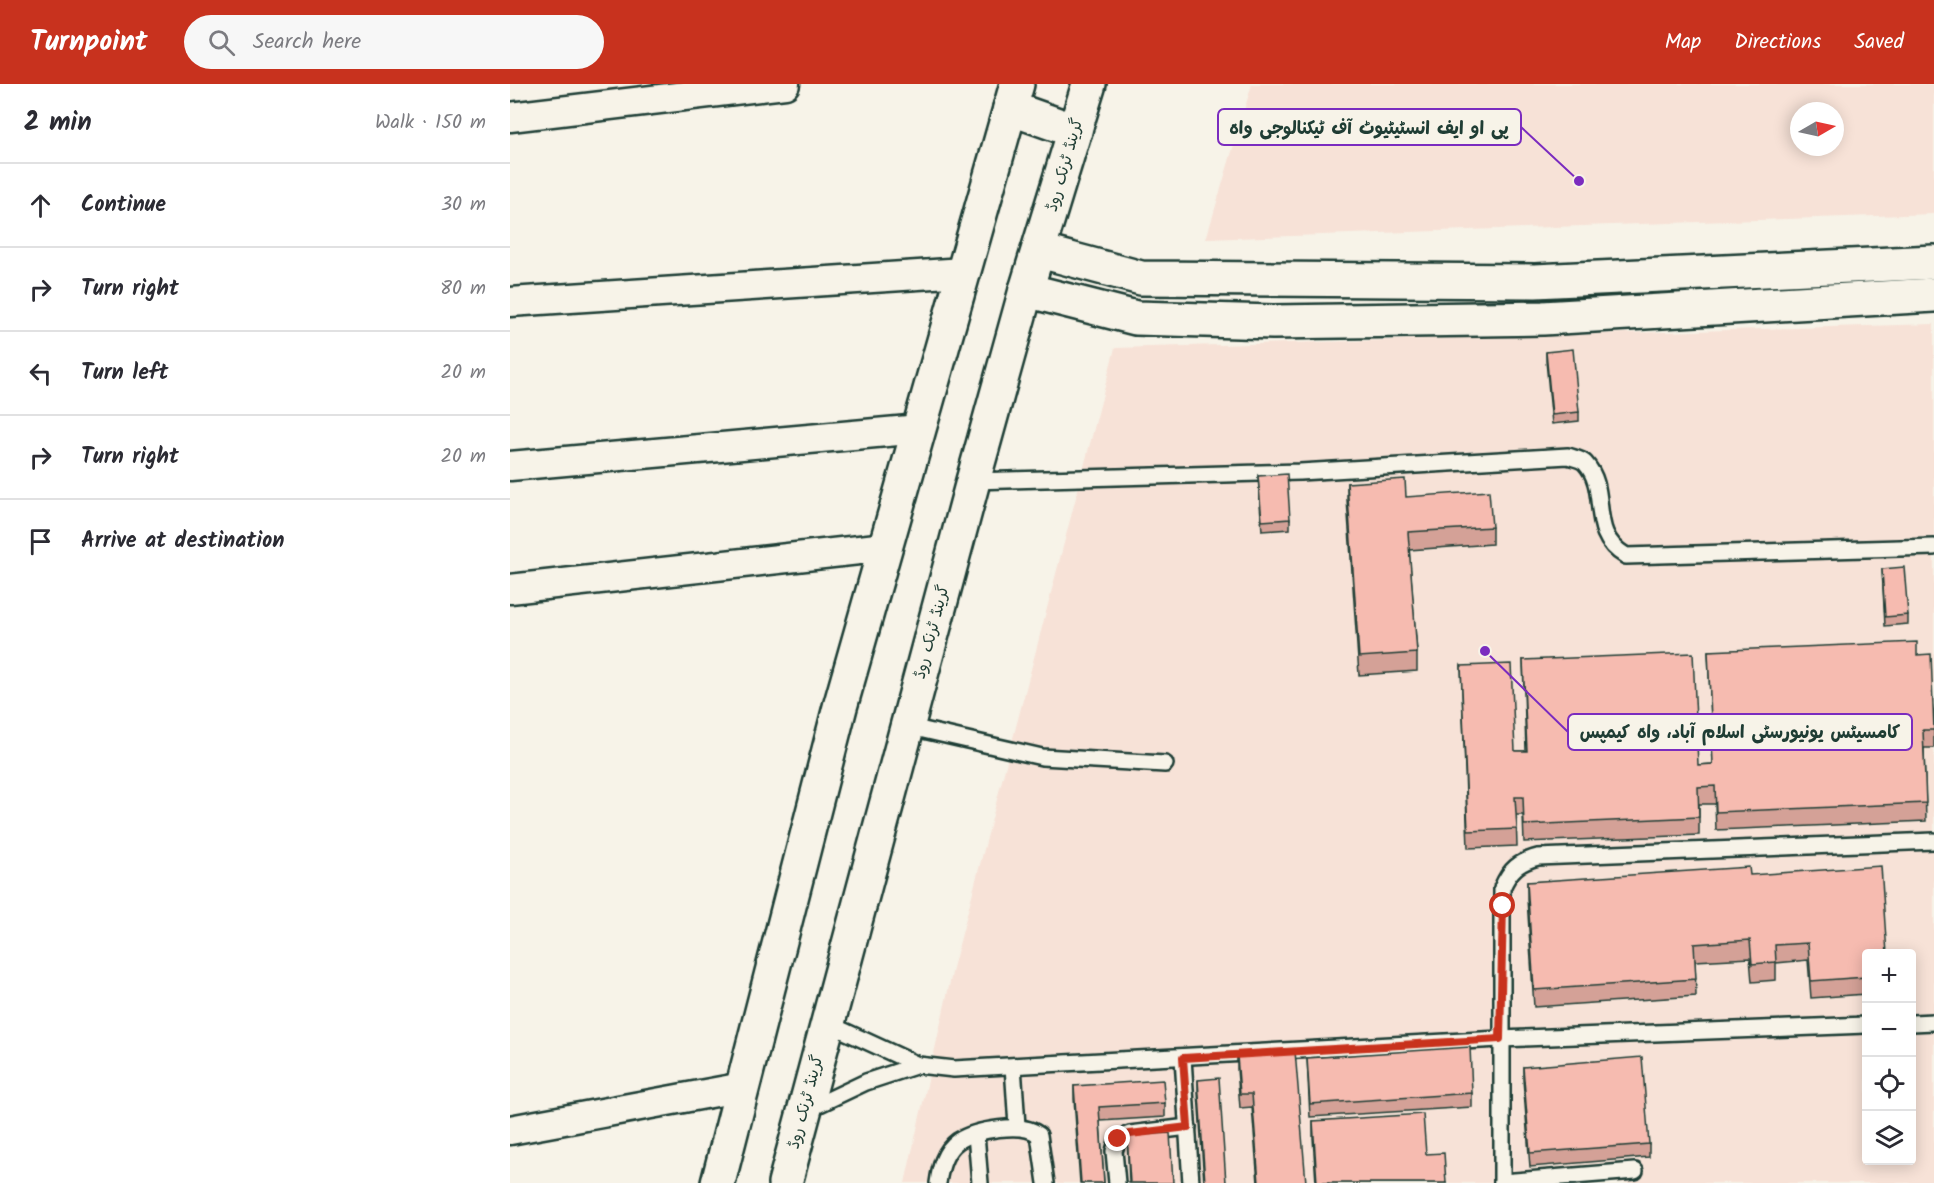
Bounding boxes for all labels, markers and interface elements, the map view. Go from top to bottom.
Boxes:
search box [184,15,604,69]
text: Turnpoint [30,20,148,65]
text: Search here [253,25,361,60]
icon: search [205,26,238,59]
text: Map [1665,26,1701,59]
text: Directions [1734,26,1821,59]
text: Saved [1854,26,1904,59]
text: 2 min [24,102,92,144]
north arrow [1790,102,1844,156]
text: Walk · 150 m [375,107,486,139]
callout: پی او ایف انسٹیٹیوٹ آف ٹیکنالوجی واہ [1218,109,1521,145]
street label: گرینڈ ٹرنک روڈ [1040,115,1090,215]
text: پی او ایف انسٹیٹیوٹ آف ٹیکنالوجی واہ [1229,115,1510,144]
text: Continue [81,188,166,223]
icon: ahead [24,189,57,222]
text: 30 m [441,189,486,221]
text: Turn right [81,272,179,307]
icon: right [24,273,57,306]
text: 80 m [440,273,486,305]
text: Turn left [81,356,168,391]
icon: left [24,357,57,390]
text: 20 m [440,357,486,389]
text: Turn right [81,440,179,475]
icon: right [24,441,57,474]
text: 20 m [440,441,486,473]
text: Arrive at destination [81,524,284,559]
icon: arrive [24,525,57,558]
street label: گرینڈ ٹرنک روڈ [907,582,957,682]
callout: کامسیٹس یونیورسٹی اسلام آباد، واہ کیمپس [1568,714,1912,750]
text: کامسیٹس یونیورسٹی اسلام آباد، واہ کیمپس [1580,719,1900,748]
route start [1489,892,1515,918]
map controls [1862,949,1916,1165]
button: + [1862,949,1916,1003]
button: − [1862,1003,1916,1057]
street label: گرینڈ ٹرنک روڈ [781,1052,831,1152]
button: locate [1862,1057,1916,1111]
button: layers [1862,1111,1916,1165]
route end [1104,1125,1130,1151]

